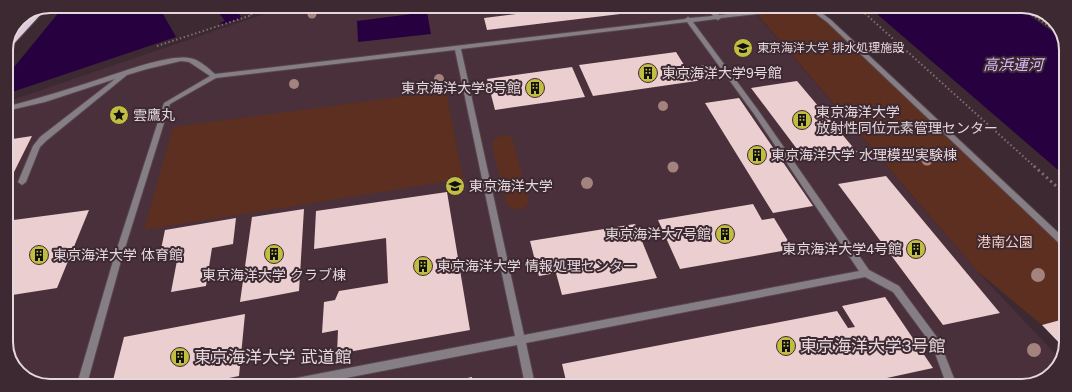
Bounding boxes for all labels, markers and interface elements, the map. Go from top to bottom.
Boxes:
school or university icon: 東京海洋大学 排水処理施設 [732,37,754,59]
place label: 東京海洋大学 排水処理施設 [757,41,904,55]
water label: 高浜運河 [983,56,1046,73]
building icon: 東京海洋大学9号館 [637,62,659,84]
place label: 東京海洋大学9号館 [662,65,782,81]
building icon: 東京海洋大学8号館 [524,77,546,99]
place label: 東京海洋大学8号館 [401,80,521,96]
place icon: 雲鷹丸 [108,104,130,126]
place label: 東京海洋大学 放射性同位元素管理センター [816,104,998,136]
place label: 雲鷹丸 [133,107,175,123]
building icon: 東京海洋大学 放射性同位元素管理センター [791,109,813,131]
building icon: 東京海洋大学 水理模型実験棟 [746,144,768,166]
place label: 東京海洋大学 水理模型実験棟 [771,147,957,163]
school or university icon: 東京海洋大学 [444,175,466,197]
place label: 東京海洋大学 [469,178,553,194]
building icon: 東京海洋大7号館 [714,223,736,245]
place label: 東京海洋大7号館 [605,226,711,242]
park label: 港南公園 [977,234,1033,250]
building icon: 東京海洋大学4号館 [905,238,927,260]
place label: 東京海洋大学4号館 [782,241,902,257]
building icon: 東京海洋大学 クラブ棟 [263,243,285,265]
building icon: 東京海洋大学 体育館 [28,244,50,266]
place label: 東京海洋大学 体育館 [53,247,183,263]
building icon: 東京海洋大学 情報処理センター [412,255,434,277]
place label: 東京海洋大学 情報処理センター [437,258,637,274]
place label: 東京海洋大学 クラブ棟 [202,267,346,283]
building icon: 東京海洋大学3号館 [775,335,797,357]
place label: 東京海洋大学3号館 [800,337,945,356]
building icon: 東京海洋大学 武道館 [169,346,191,368]
place label: 東京海洋大学 武道館 [194,348,352,367]

